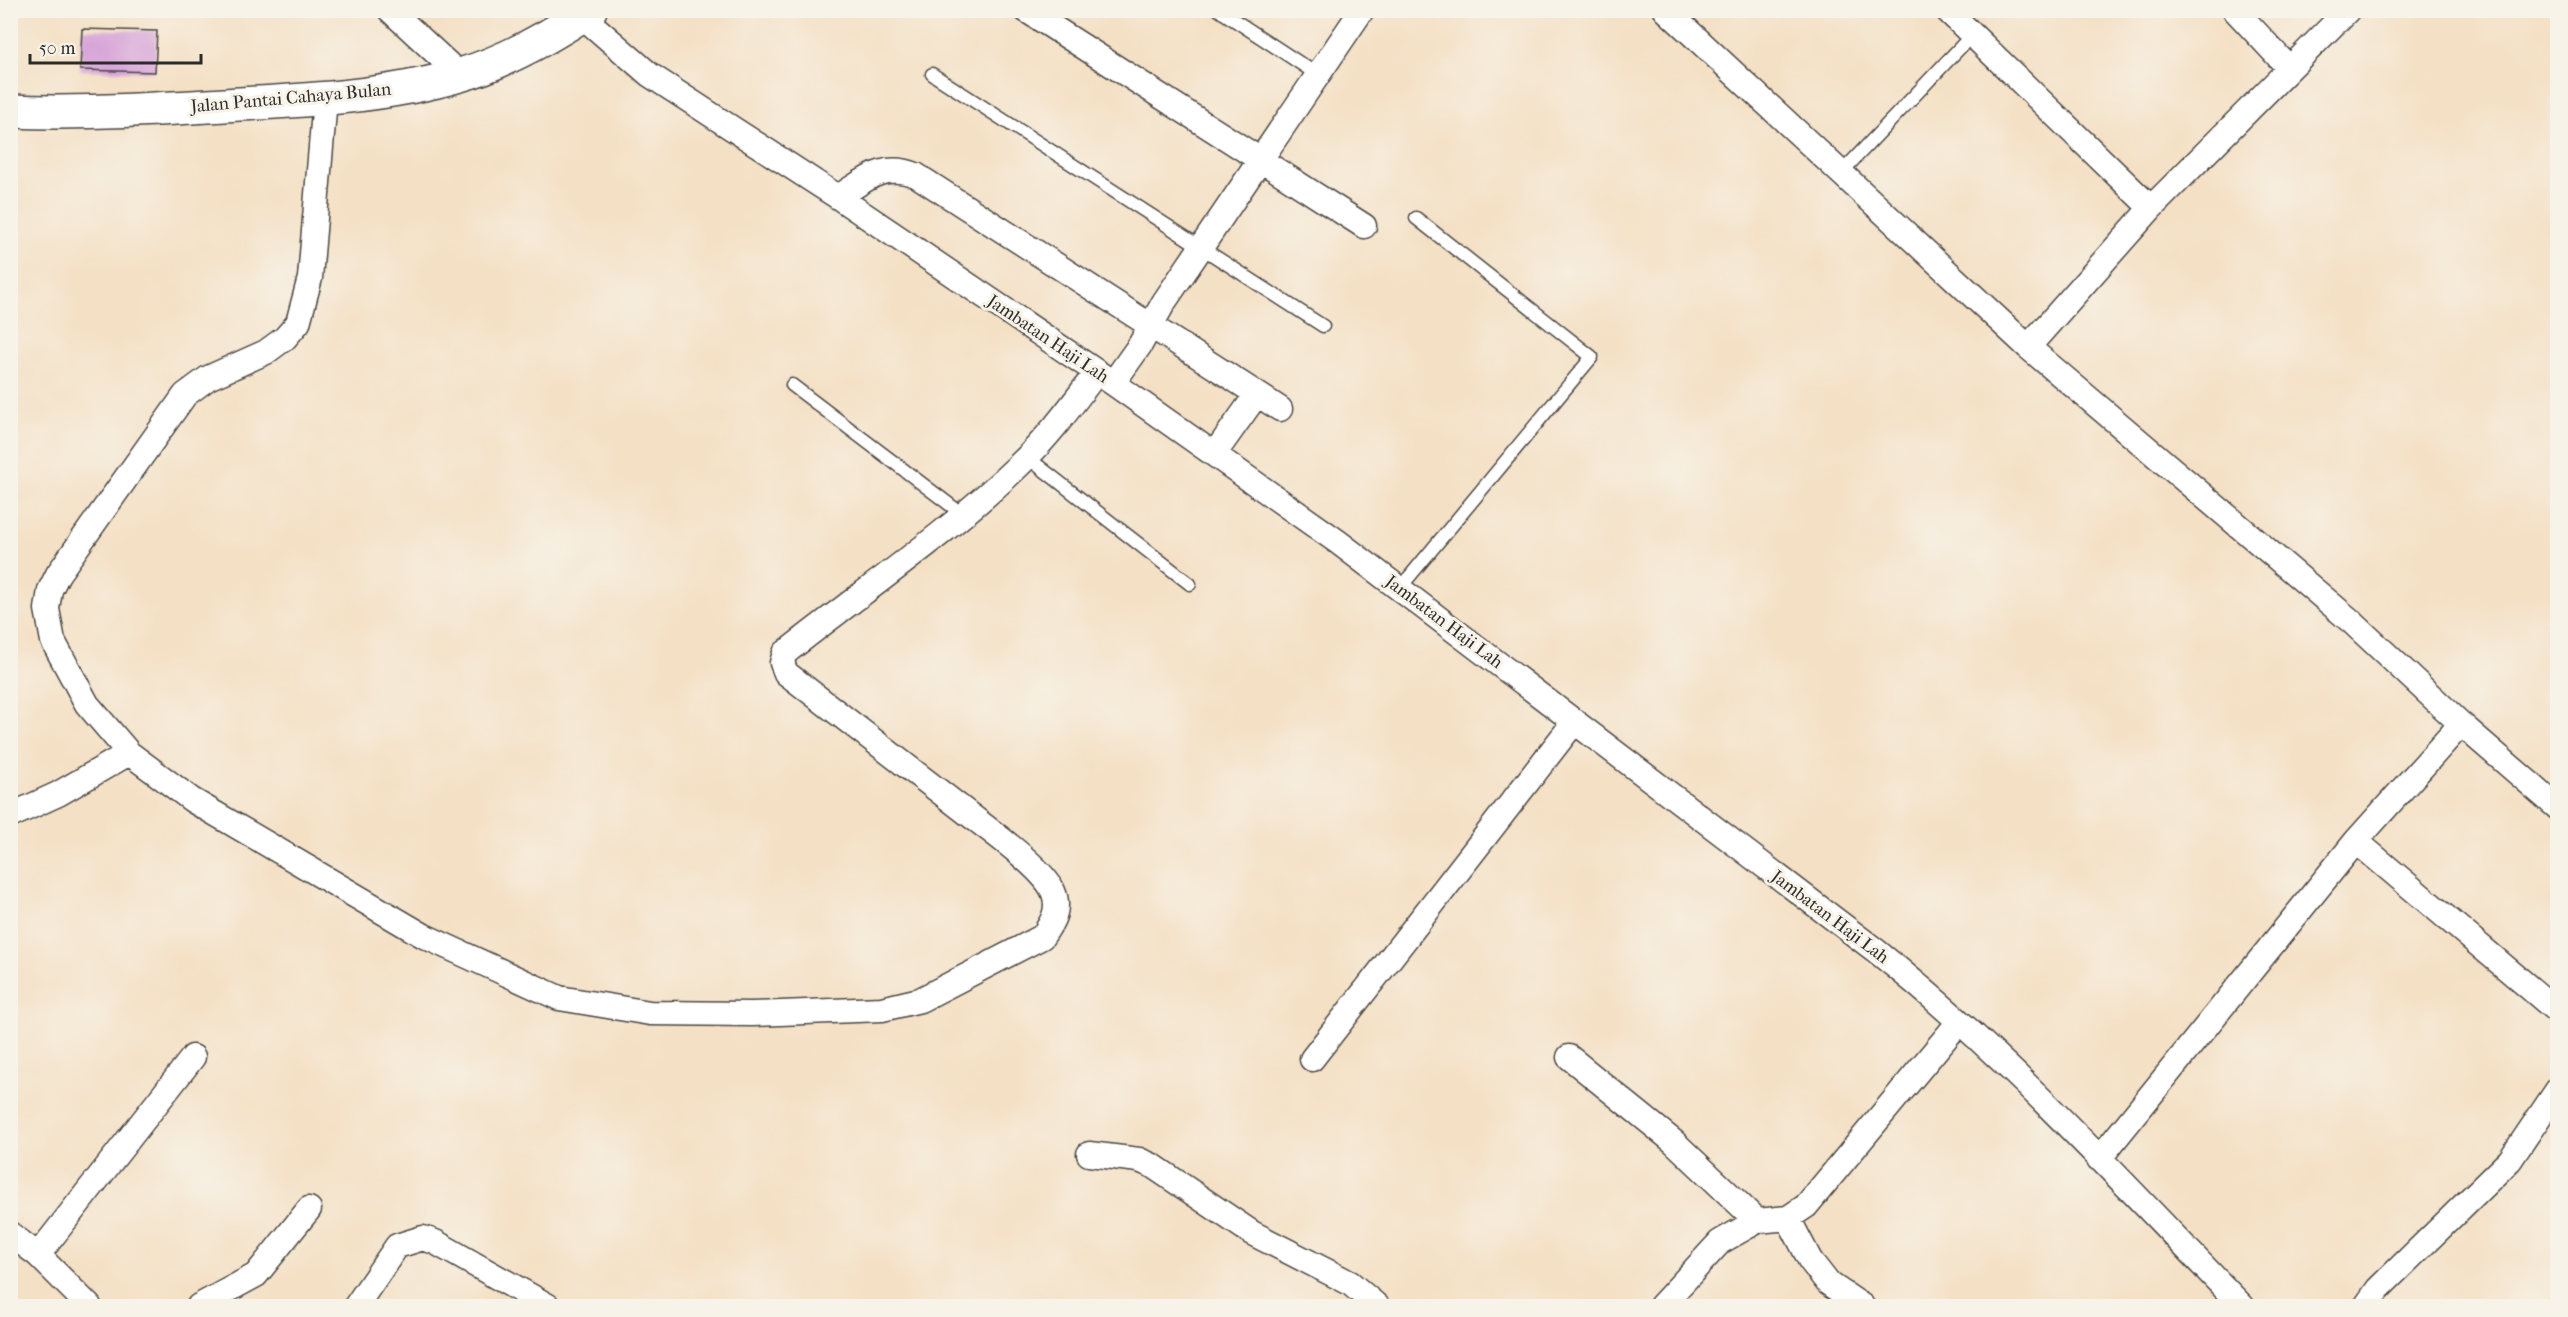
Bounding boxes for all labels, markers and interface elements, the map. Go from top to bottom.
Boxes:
scale bar [30,27,201,65]
text: 50 m [39,38,76,59]
street label: Jalan Pantai Cahaya Bulan [188,79,393,117]
street label: Jambatan Haji Lah [982,289,1113,387]
street label: Jambatan Haji Lah [1379,570,1507,673]
street label: Jambatan Haji Lah [1765,865,1893,968]

